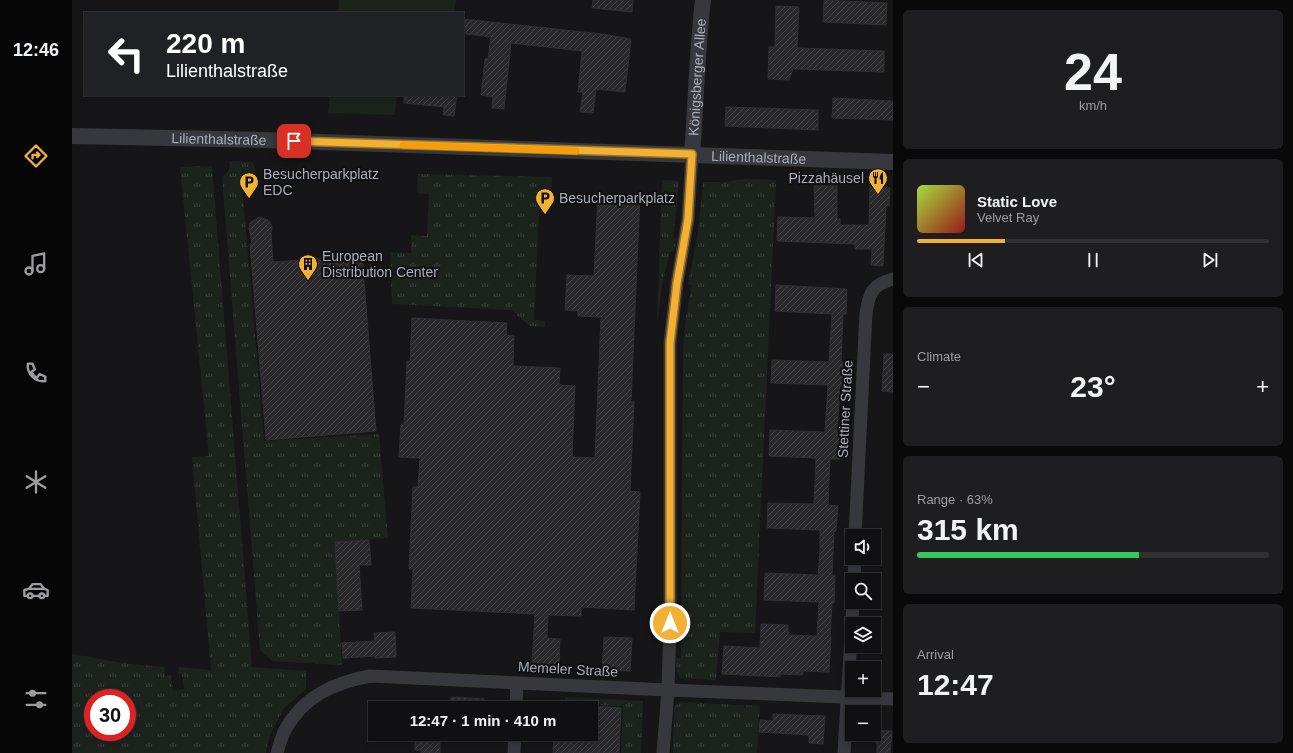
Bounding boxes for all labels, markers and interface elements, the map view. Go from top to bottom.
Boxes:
street label: Königsberger Allee [685,17,709,136]
icon: left [100,28,152,80]
text: 220 m [166,28,245,59]
text: 12:46 [13,40,59,60]
text: 24 [1064,43,1122,101]
text: Lilienthalstraße [166,61,288,81]
text: km/h [1079,98,1107,113]
pin [277,124,311,158]
street label: Lilienthalstraße [171,130,267,148]
icon: arrive [283,130,305,152]
icon: directions [22,142,50,170]
street label: Lilienthalstraße [711,148,807,167]
place label: Besucherparkplatz EDC [263,166,379,198]
restaurant icon: Pizzahäusel [867,167,889,195]
place label: Pizzahäusel [789,170,864,186]
parking icon: Besucherparkplatz EDC [238,171,260,199]
parking icon: Besucherparkplatz [534,187,556,215]
place label: Besucherparkplatz [559,190,675,206]
text: Static Love [977,193,1057,210]
text: Velvet Ray [977,210,1039,225]
place label: European Distribution Center [322,248,438,280]
icon: previous [965,249,987,271]
icon: pause [1082,249,1104,271]
icon: next [1199,249,1221,271]
icon: music [22,250,50,278]
building icon: European Distribution Center [297,253,319,281]
text: Climate [917,349,961,364]
icon: phone [22,359,50,387]
street label: Stettiner Straße [834,359,856,458]
text: 23° [1070,370,1116,403]
text: − [917,374,930,399]
text: + [1256,374,1269,399]
icon: climate [22,468,50,496]
text: Range · 63% [917,492,993,507]
text: 315 km [917,513,1019,546]
map controls [845,529,881,741]
button: sound [845,529,881,565]
button: search [845,573,881,609]
icon: car [22,576,50,604]
position arrow [649,602,691,644]
button: layers [845,617,881,653]
text: Arrival [917,647,954,662]
street label: Memeler Straße [517,658,619,680]
button: + [845,661,881,697]
text: 12:47 [917,668,994,701]
icon: filters [22,685,50,713]
speed limit sign: 30 [84,689,136,741]
button: − [845,705,881,741]
text: 12:47 · 1 min · 410 m [410,712,556,729]

